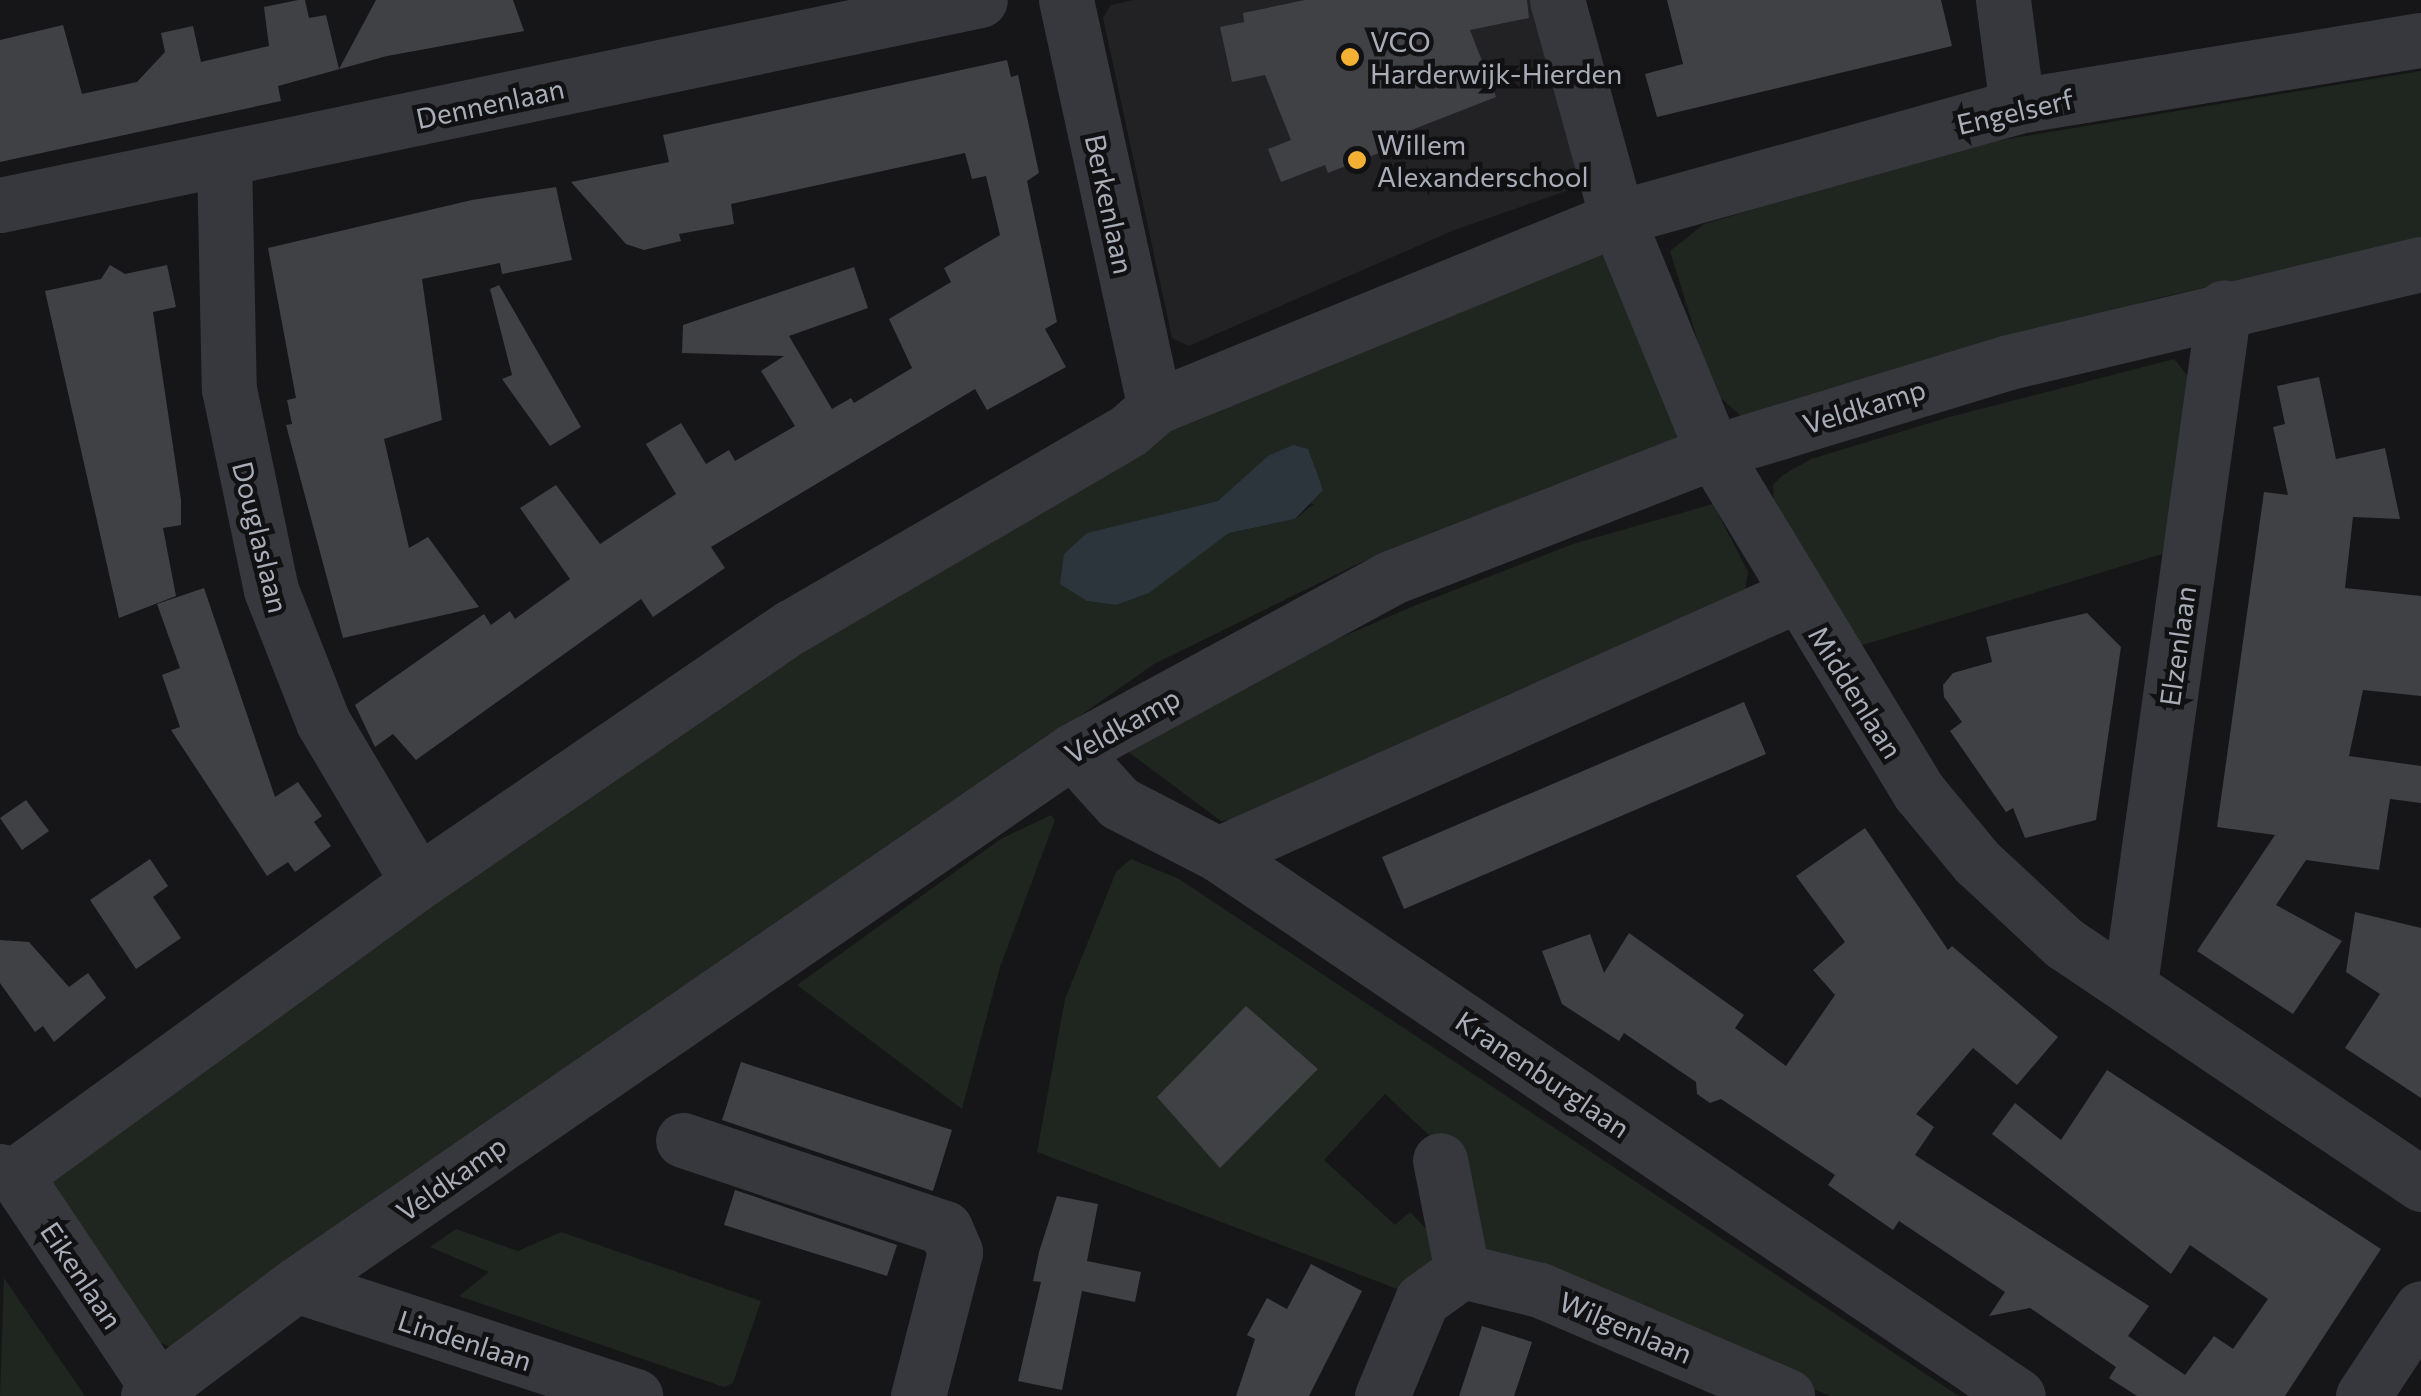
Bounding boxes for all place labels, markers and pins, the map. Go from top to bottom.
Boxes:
place label: VCO Harderwijk-Hierden [1370,24,1622,90]
marker: VCO Harderwijk-Hierden [1339,46,1361,68]
place label: Willem Alexanderschool [1377,127,1589,193]
marker: Willem Alexanderschool [1346,149,1368,171]

